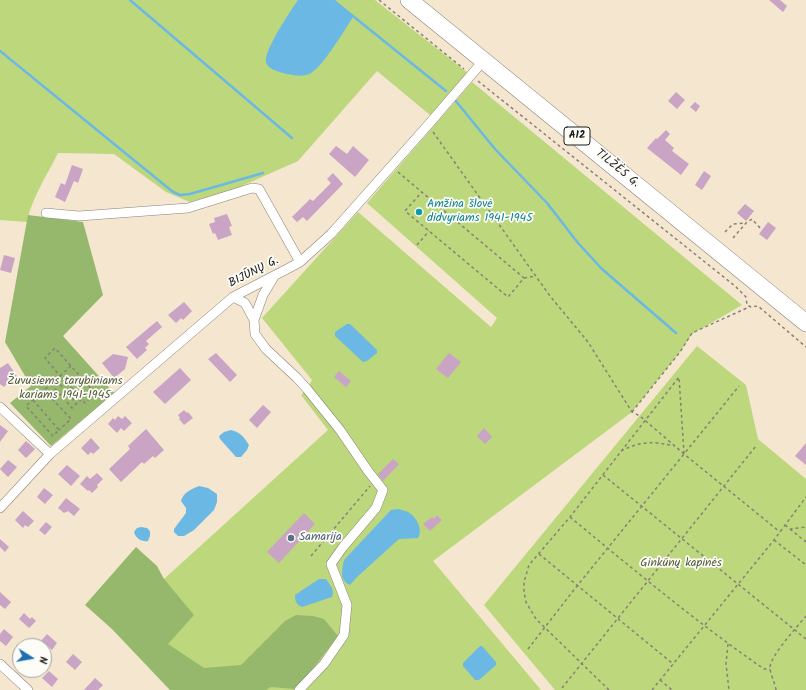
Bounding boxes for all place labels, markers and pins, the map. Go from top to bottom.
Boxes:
place label: Amžina šlovė didvyriams 1941-1945 [427,198,533,226]
marker: Amžina šlovė didvyriams 1941-1945 [414,207,424,217]
place label: Samarija [299,531,342,545]
marker: Samarija [286,533,296,543]

